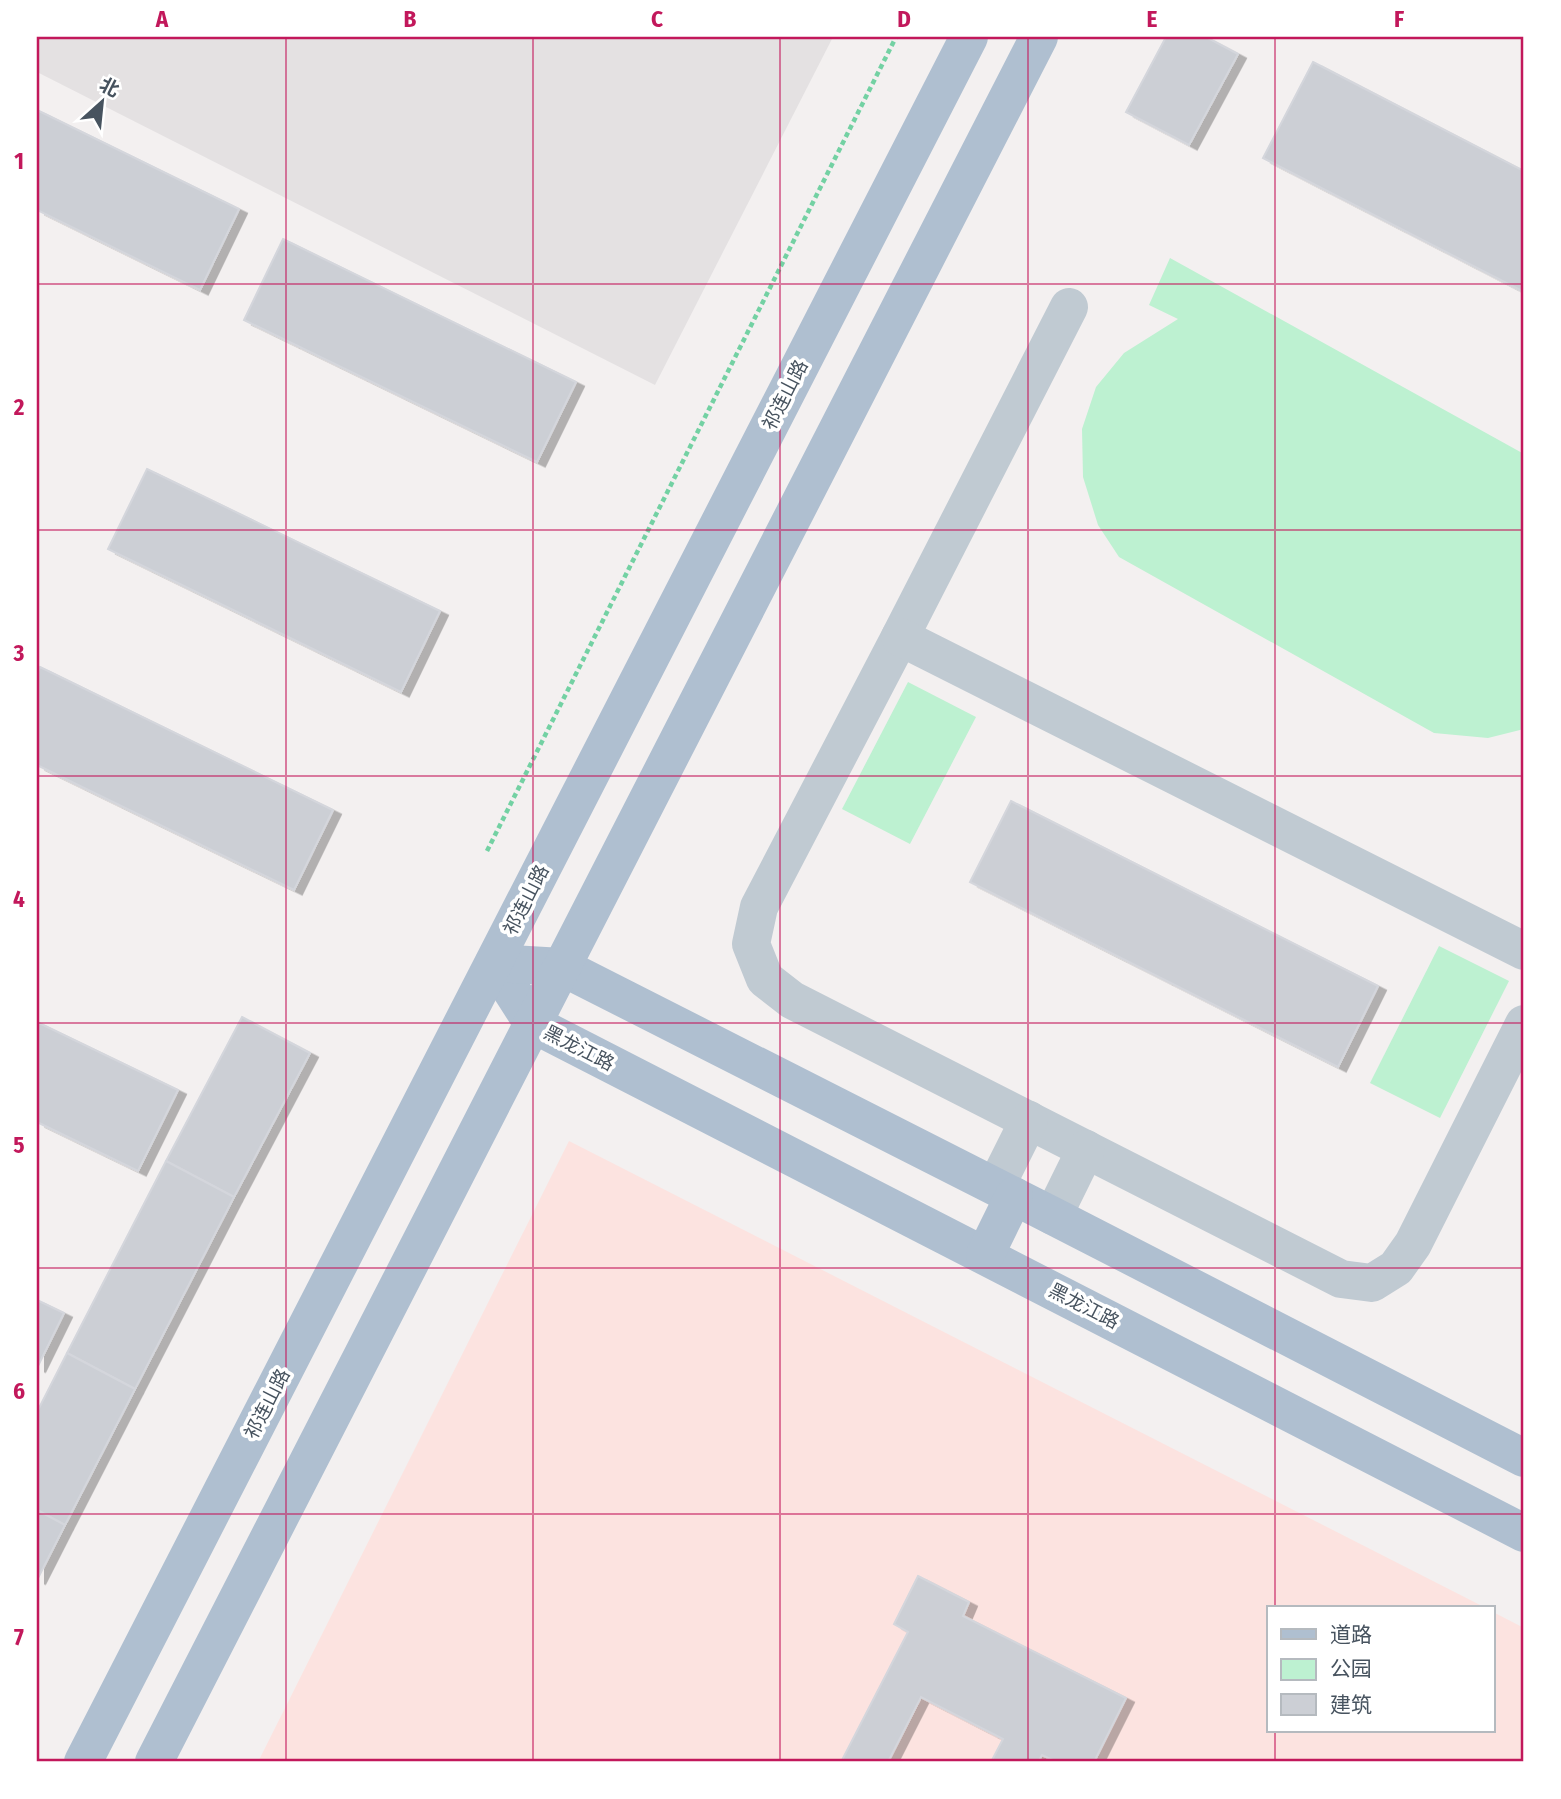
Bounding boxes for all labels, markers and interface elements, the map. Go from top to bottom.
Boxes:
text: A [155,5,169,33]
text: B [404,5,417,33]
text: C [651,5,663,33]
text: D [897,5,911,33]
text: E [1147,5,1158,33]
text: F [1394,5,1404,33]
north arrow [66,66,136,136]
text: 北 [96,73,123,102]
text: 1 [14,147,24,175]
street label: 祁连山路 [757,356,813,434]
text: 2 [13,393,25,421]
text: 3 [13,639,25,667]
street label: 祁连山路 [498,861,554,939]
text: 4 [13,885,25,913]
street label: 黑龙江路 [540,1020,618,1076]
text: 5 [13,1131,25,1159]
street label: 黑龙江路 [1045,1278,1123,1334]
street label: 祁连山路 [239,1365,295,1443]
text: 6 [13,1377,25,1405]
legend [1267,1606,1494,1732]
text: 道路 [1330,1622,1372,1648]
text: 7 [14,1623,24,1651]
text: 公园 [1330,1656,1372,1682]
text: 建筑 [1330,1692,1372,1718]

